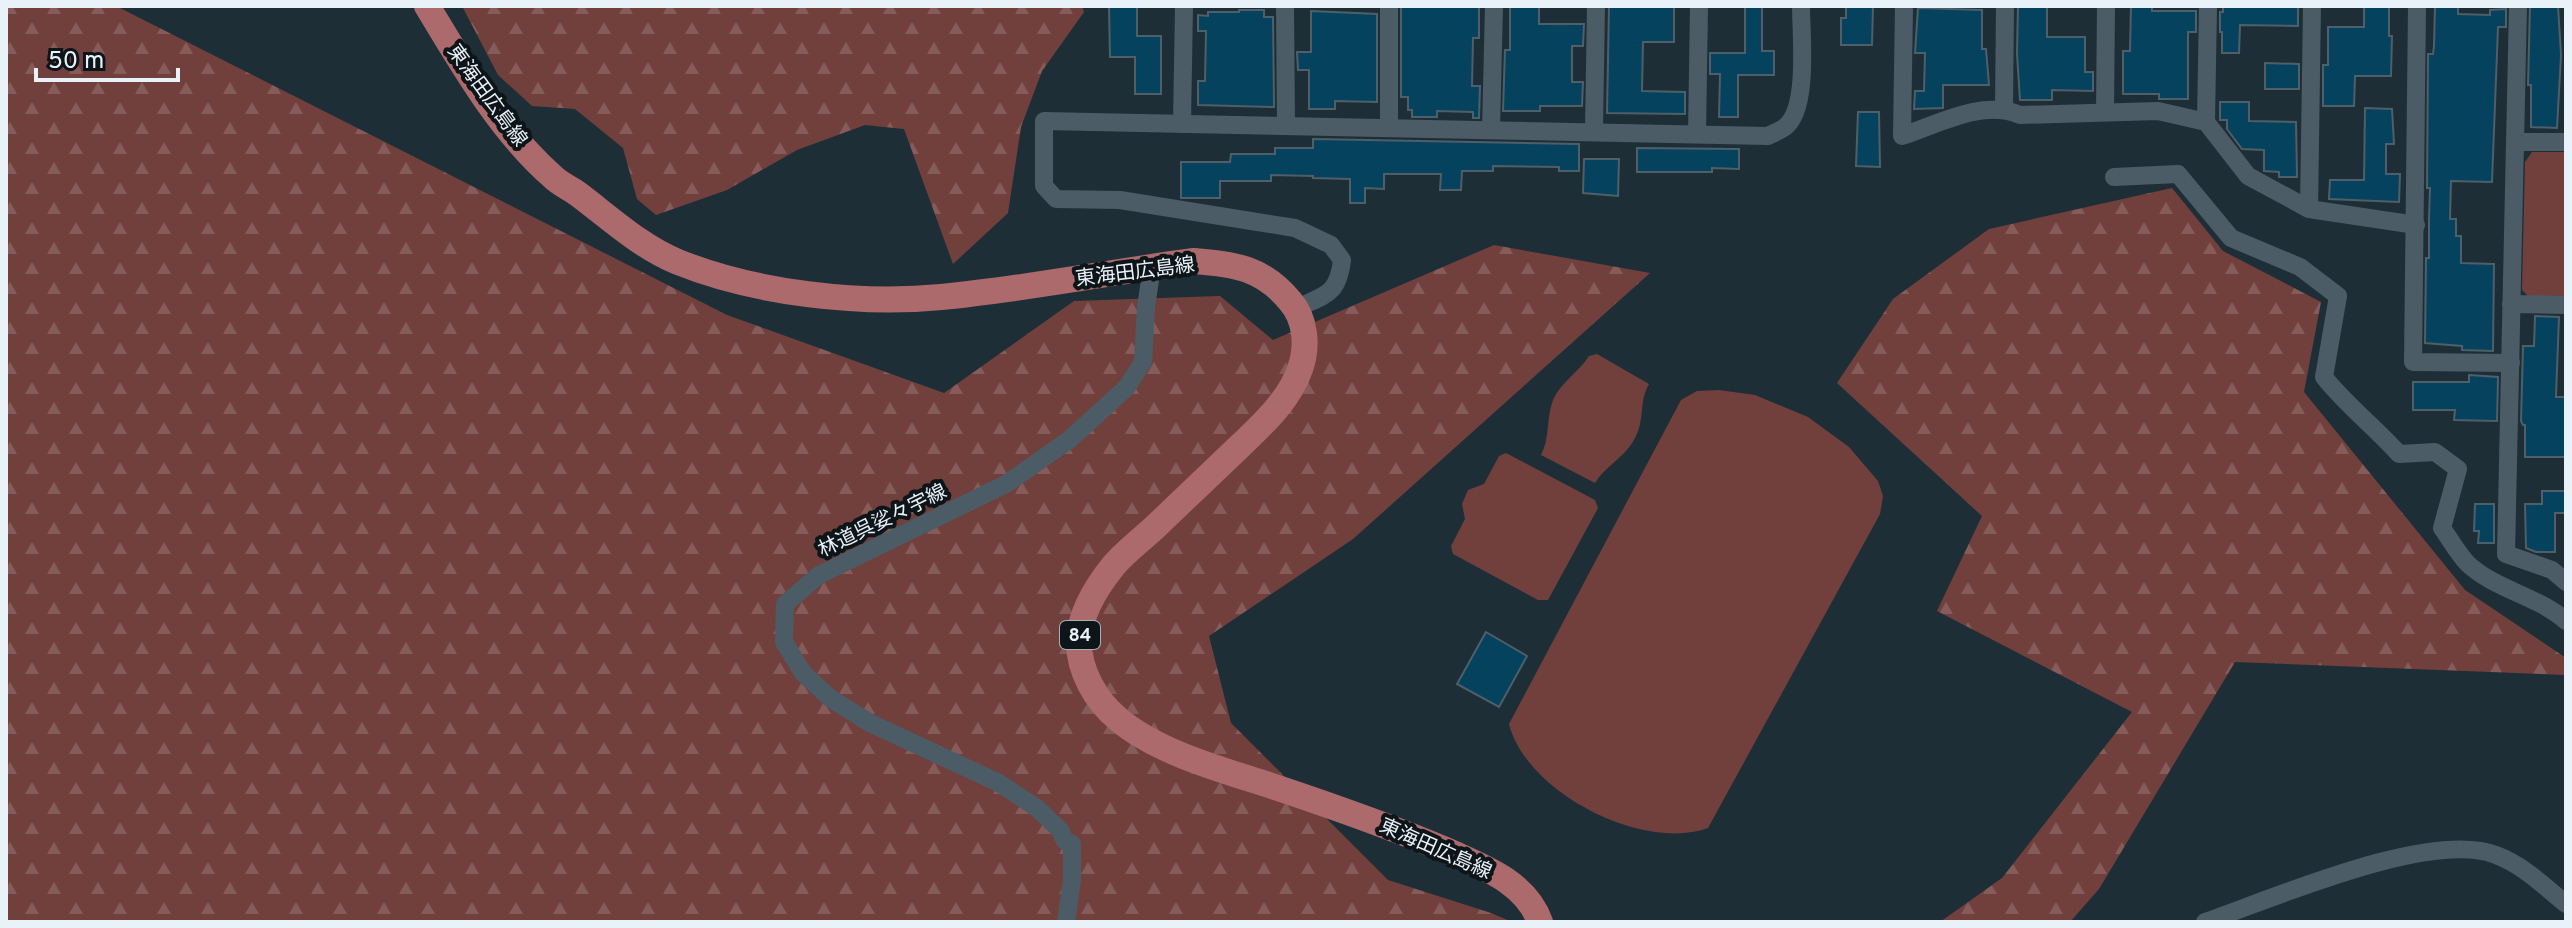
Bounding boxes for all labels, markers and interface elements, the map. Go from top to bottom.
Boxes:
scale bar [36,32,178,82]
street label: 東海田広島線 [441,40,532,152]
text: 50 m [48,47,104,77]
street label: 東海田広島線 [1074,253,1196,293]
street label: 林道呉娑々宇線 [814,479,951,564]
road number: 84 [1060,621,1100,649]
street label: 東海田広島線 [1375,814,1495,886]

